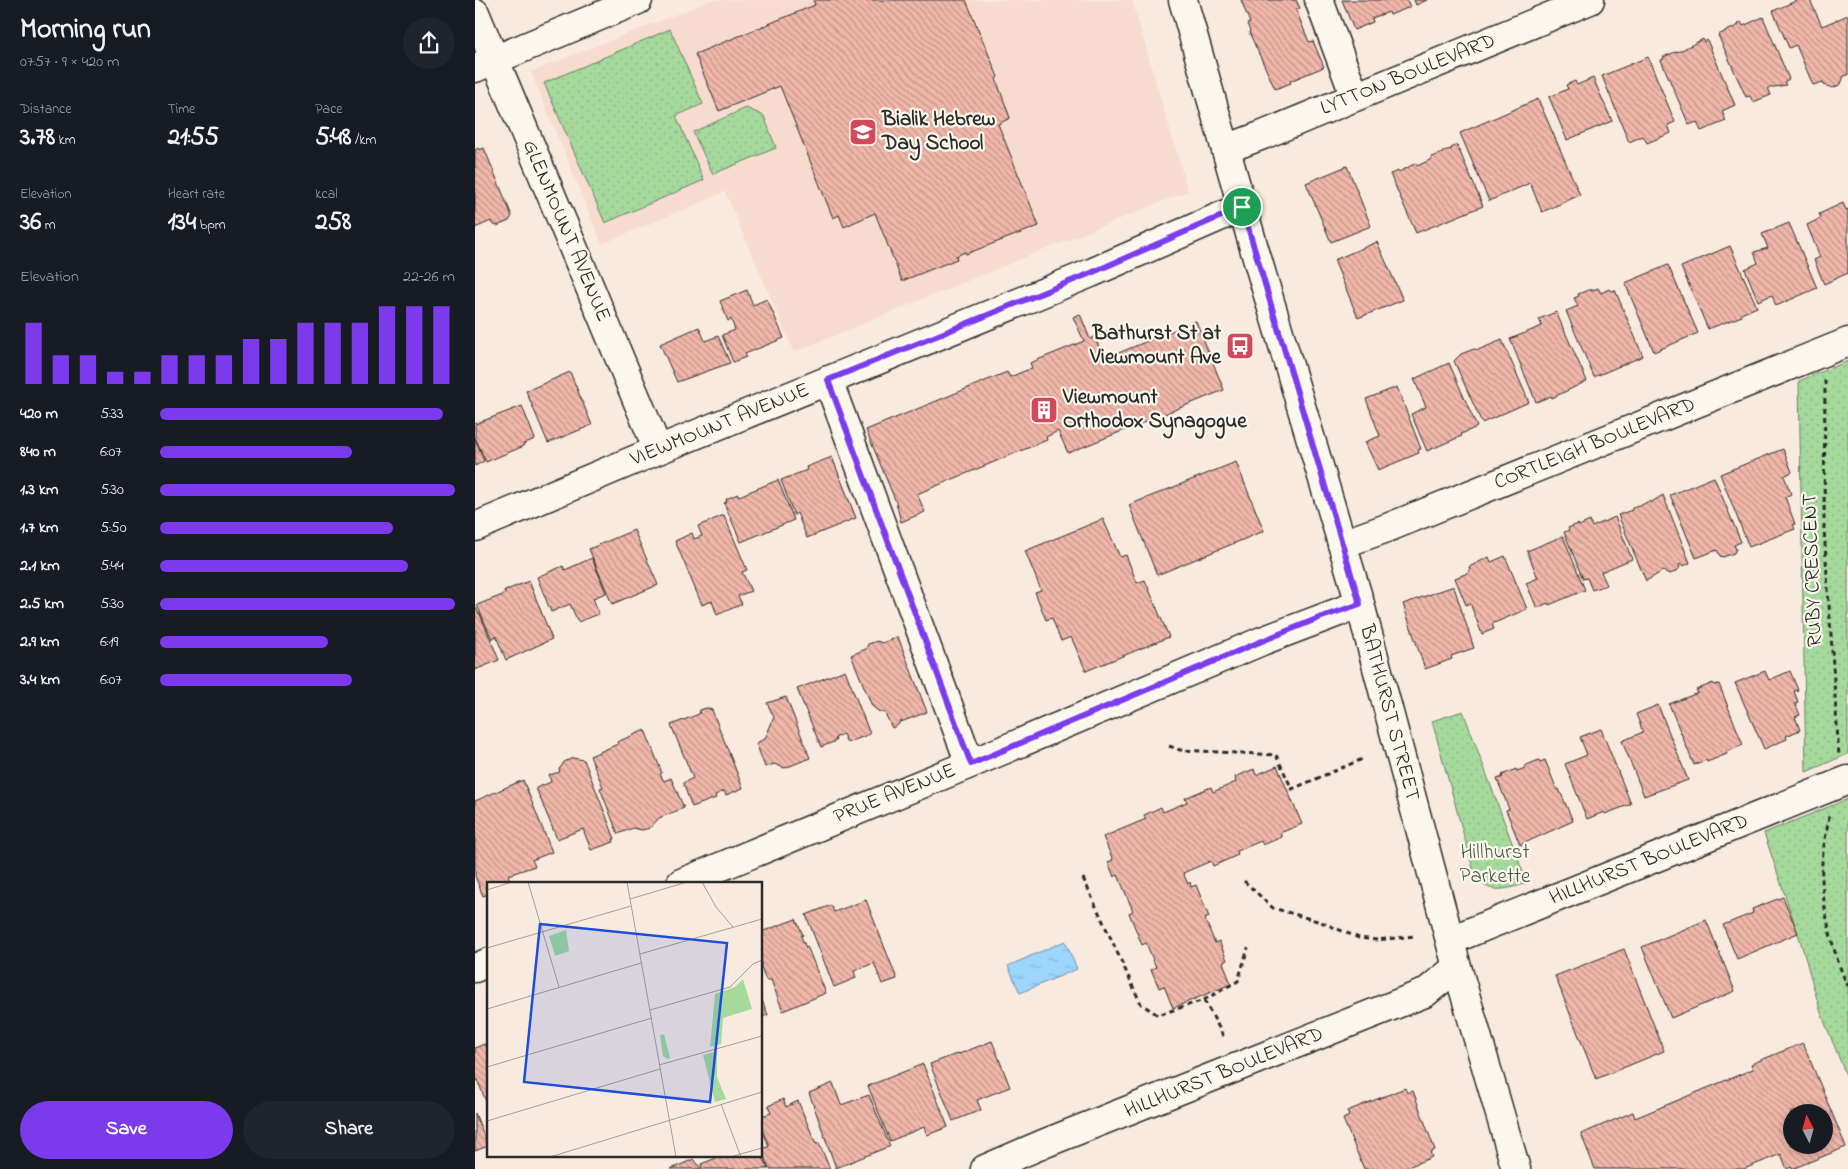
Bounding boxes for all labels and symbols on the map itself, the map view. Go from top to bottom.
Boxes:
street label: LYTTON BOULEVARD [1316,26,1500,124]
place label: Bialik Hebrew Day School [881,105,996,161]
school or university icon: Bialik Hebrew Day School [848,117,878,147]
street label: GLENMOUNT AVENUE [514,135,618,327]
pin [1221,186,1263,228]
place label: Bathurst St at Viewmount Ave [1089,319,1222,373]
bus stop icon: Bathurst St at Viewmount Ave [1225,331,1255,361]
street label: VIEWMOUNT AVENUE [625,375,814,475]
place label: Viewmount Orthodox Synagogue [1062,383,1247,439]
street label: CORTLEIGH BOULEVARD [1490,390,1700,498]
building icon: Viewmount Orthodox Synagogue [1029,395,1059,425]
street label: RUBY CRESCENT [1795,493,1831,647]
street label: BATHURST STREET [1351,620,1427,805]
street label: PRUE AVENUE [829,756,961,832]
street label: HILLHURST BOULEVARD [1545,806,1753,914]
park label: Hillhurst Parkette [1460,838,1531,892]
inset map [487,882,763,1156]
street label: HILLHURST BOULEVARD [1120,1019,1328,1127]
north arrow [1783,1104,1833,1154]

